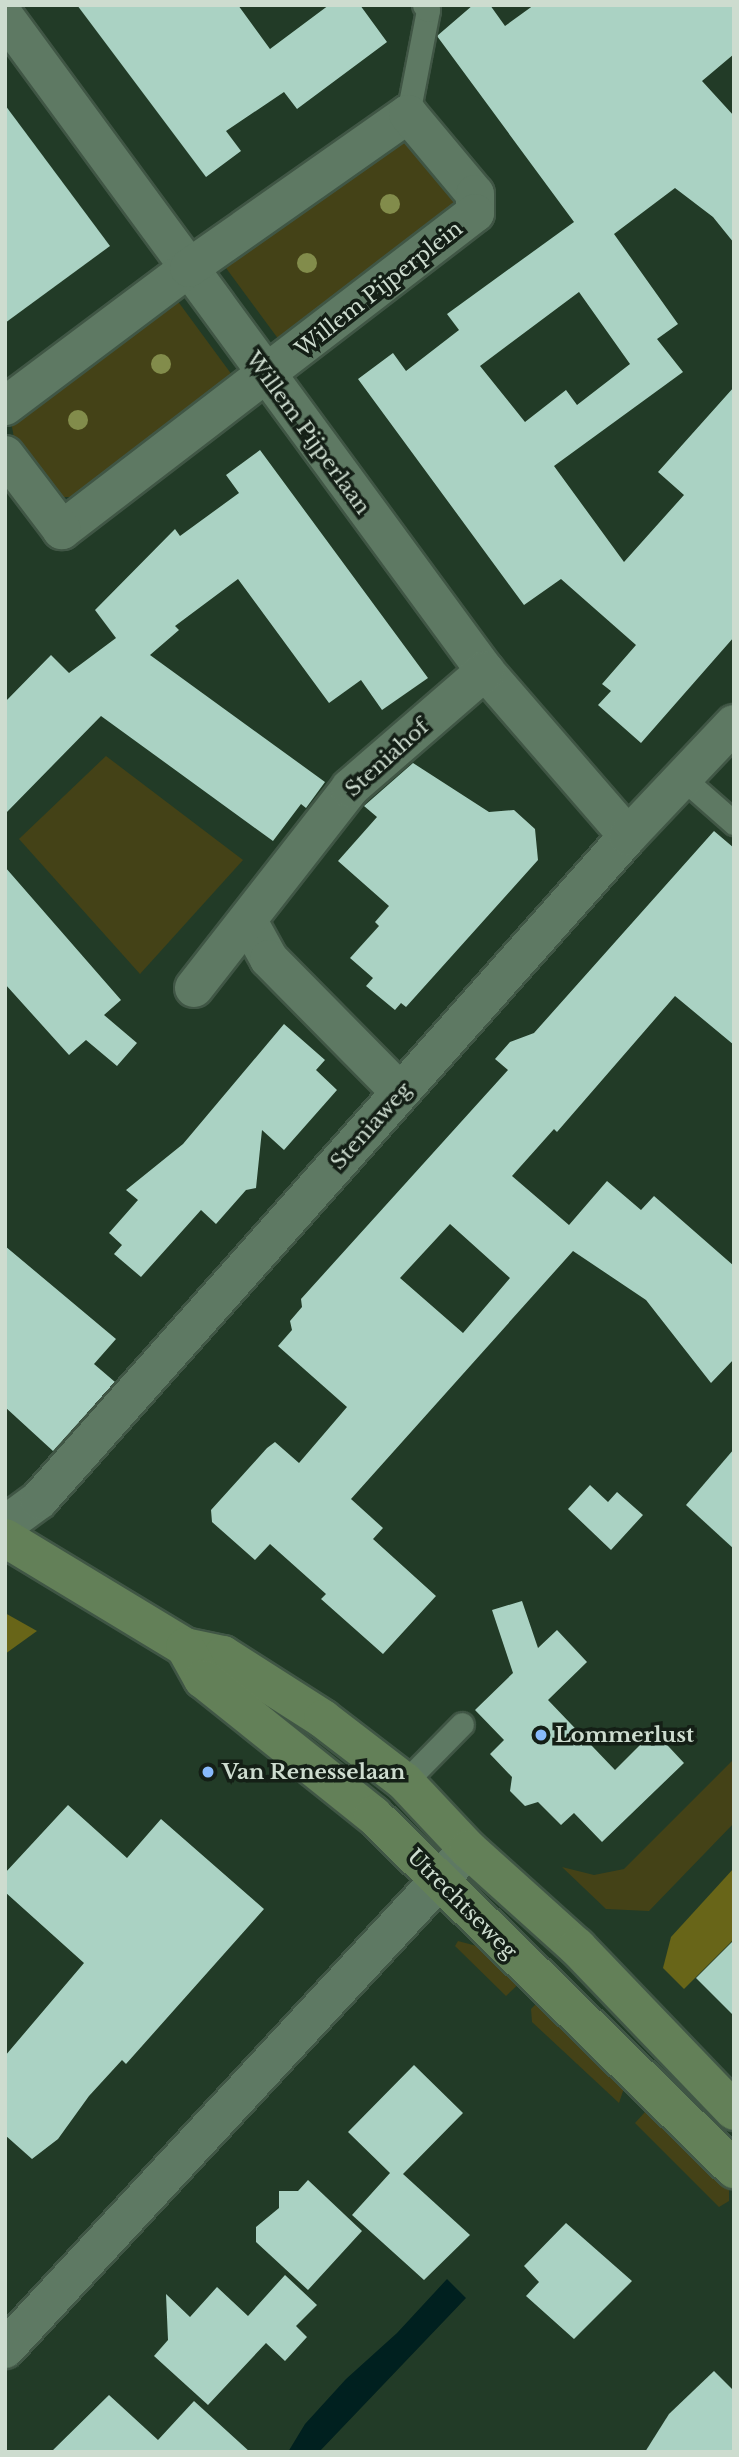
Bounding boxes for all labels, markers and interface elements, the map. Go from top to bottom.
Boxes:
street label: Willem Pijperplein [290,216,468,362]
street label: Willem Pijperlaan [241,347,375,519]
street label: Steniahof [340,714,434,802]
street label: Steniaweg [325,1077,417,1175]
place label: Lommerlust [555,1722,694,1748]
marker: Lommerlust [533,1727,549,1743]
place label: Van Renesselaan [222,1759,405,1785]
marker: Van Renesselaan [200,1764,216,1780]
street label: Utrechtseweg [402,1844,522,1964]

